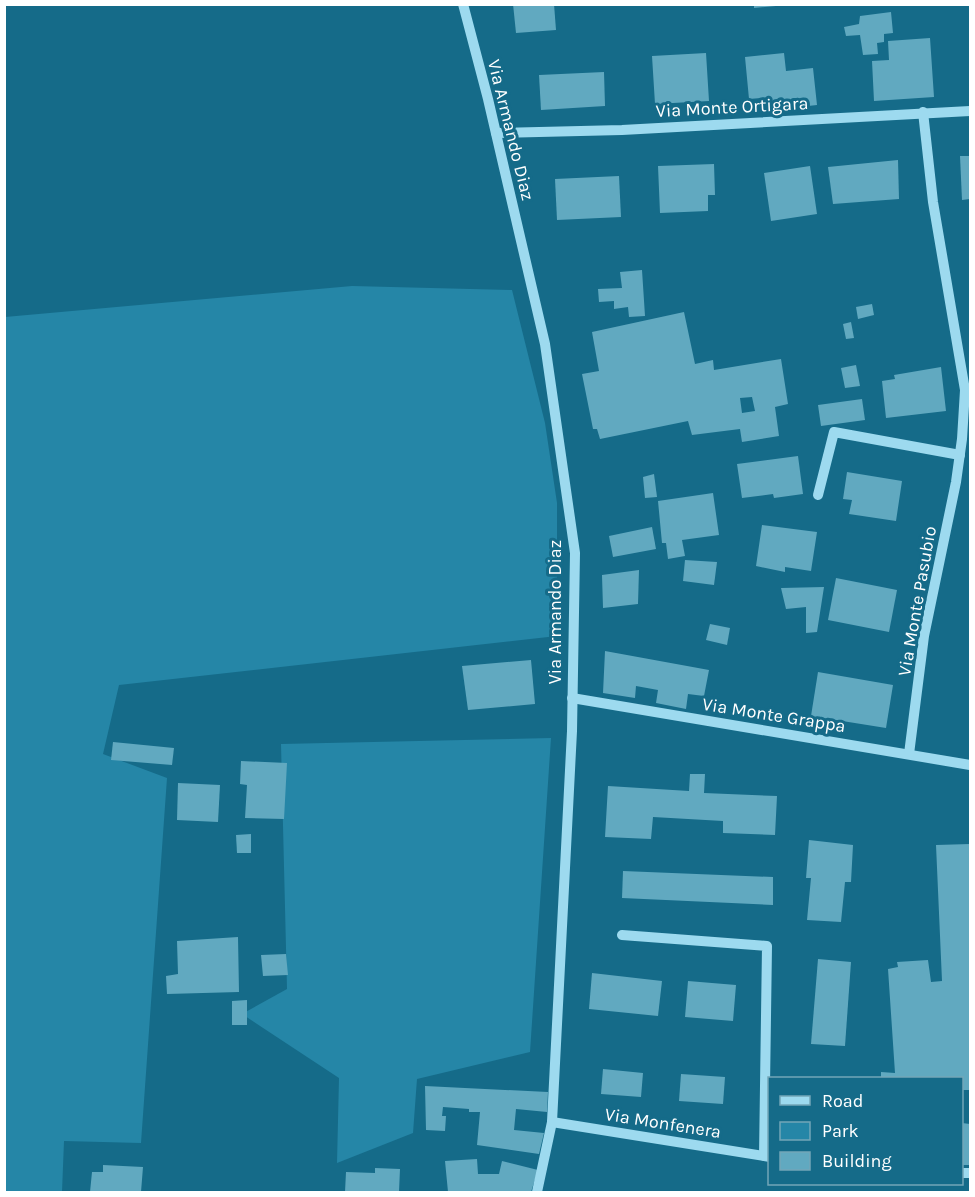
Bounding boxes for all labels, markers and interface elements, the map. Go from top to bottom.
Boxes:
street label: Via Armando Diaz [483,57,539,203]
street label: Via Monte Ortigara [655,92,809,122]
street label: Via Monte Pasubio [893,524,941,678]
street label: Via Armando Diaz [544,540,566,684]
street label: Via Monte Grappa [701,693,847,737]
legend [768,1077,963,1185]
text: Road [822,1090,863,1112]
street label: Via Monfenera [603,1103,723,1143]
text: Park [822,1120,859,1142]
text: Building [822,1150,892,1172]

